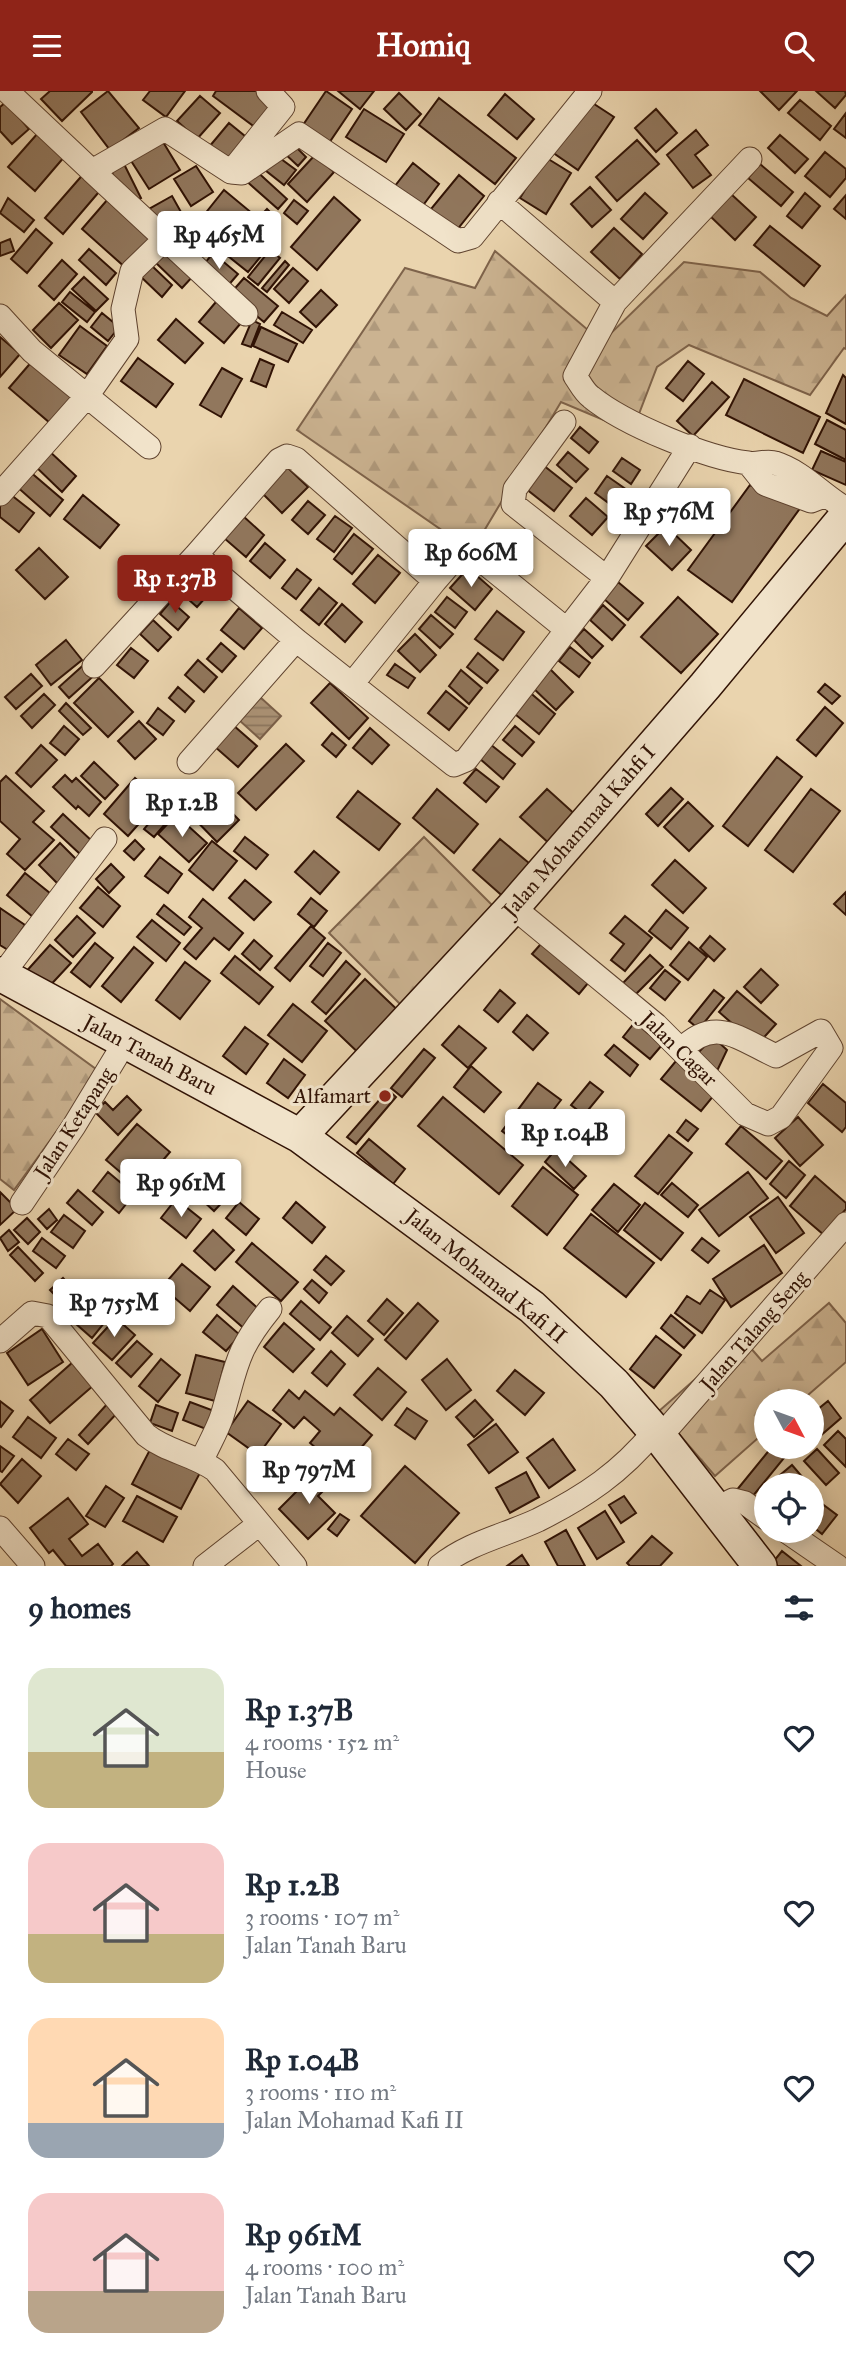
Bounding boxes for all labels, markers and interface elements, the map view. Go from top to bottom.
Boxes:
text: Homiq [376,26,470,65]
icon: menu [28,27,66,65]
icon: search [780,27,818,65]
pin: Rp 465M [154,211,284,271]
text: Rp 465M [173,220,265,248]
pin: Rp 576M [604,489,734,548]
text: Rp 576M [623,497,715,525]
pin: Rp 606M [406,529,536,589]
text: Rp 606M [424,538,518,566]
pin: Rp 1.37B [103,555,247,615]
text: Rp 1.37B [133,564,217,592]
street label: Jalan Mohammad Kahfi I [496,739,661,924]
pin: Rp 1.2B [117,779,247,839]
text: Rp 1.2B [145,788,219,816]
street label: Jalan Cagar [634,1005,723,1092]
street label: Jalan Tanah Baru [77,1008,221,1101]
street label: Jalan Ketapang [27,1062,120,1185]
place label: Alfamart [292,1083,372,1109]
marker: Alfamart [377,1088,393,1104]
pin: Rp 1.04B [493,1109,637,1169]
text: Rp 1.04B [521,1118,609,1146]
pin: Rp 961M [116,1159,246,1219]
text: Rp 961M [136,1168,226,1196]
street label: Jalan Mohamad Kafi II [399,1202,572,1349]
street label: Jalan Talang Seng [693,1265,814,1398]
pin: Rp 755M [49,1279,179,1339]
text: Rp 755M [69,1288,159,1316]
north arrow [754,1389,824,1459]
map controls [754,1389,824,1543]
pin: Rp 797M [244,1447,374,1506]
text: Rp 797M [262,1455,356,1483]
button: locate [754,1473,824,1543]
icon: filters [780,1589,818,1627]
text: 9 homes [28,1590,131,1626]
text: Rp 1.37B [245,1692,354,1728]
icon: home [84,1696,168,1780]
icon: heart [780,1719,818,1757]
text: 4 rooms · 152 m² [245,1728,399,1756]
text: House [245,1756,307,1784]
text: Rp 1.2B [245,1867,340,1903]
icon: home [84,1871,168,1955]
icon: heart [780,1894,818,1932]
text: 3 rooms · 107 m² [245,1903,399,1931]
text: Jalan Tanah Baru [245,1931,407,1959]
text: Rp 1.04B [245,2042,360,2078]
icon: home [84,2046,168,2130]
icon: heart [780,2069,818,2107]
text: 3 rooms · 110 m² [245,2078,396,2106]
text: Jalan Mohamad Kafi II [245,2106,464,2134]
text: Rp 961M [245,2217,362,2253]
icon: home [84,2221,168,2305]
icon: heart [780,2244,818,2282]
text: 4 rooms · 100 m² [245,2253,404,2281]
text: Jalan Tanah Baru [245,2281,407,2309]

